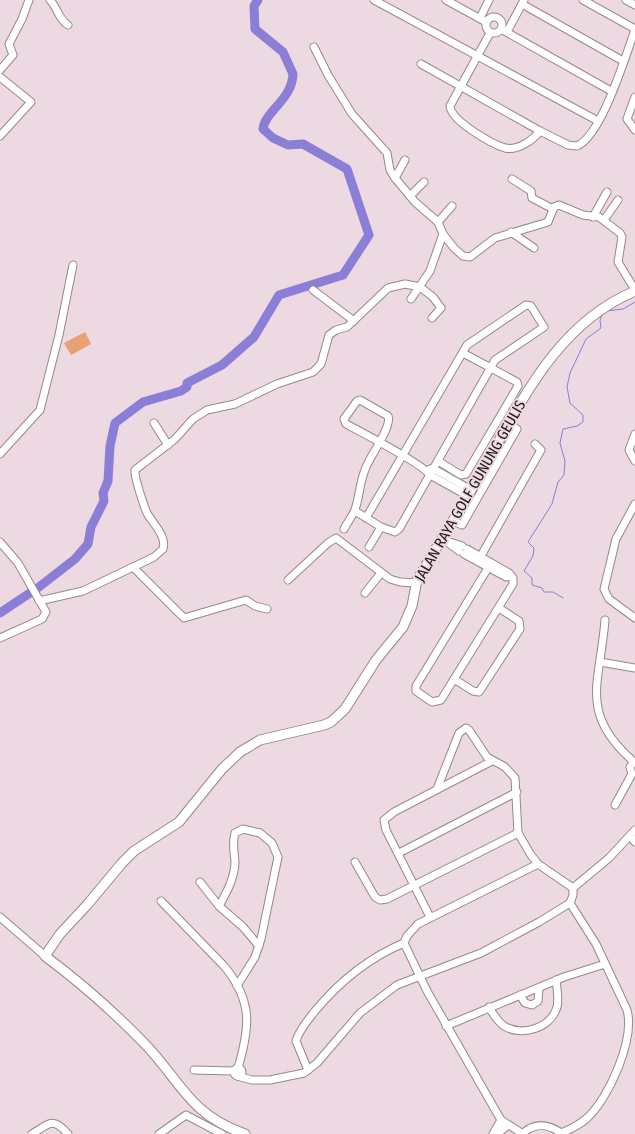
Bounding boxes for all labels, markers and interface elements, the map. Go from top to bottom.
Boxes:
street label: JALAN RAYA GOLF GUNUNG GEULIS [411,397,529,585]

